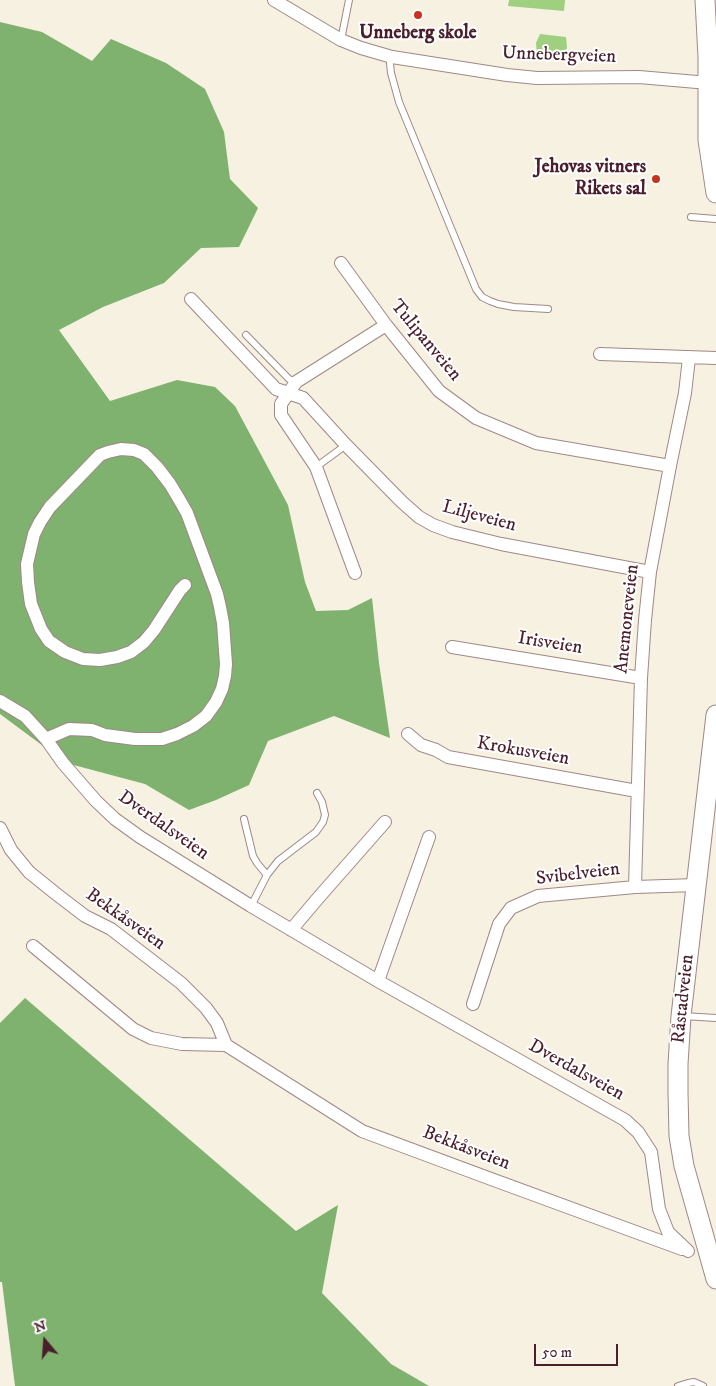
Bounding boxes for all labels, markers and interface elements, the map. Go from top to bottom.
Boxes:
marker: Unneberg skole [412,9,424,21]
place label: Unneberg skole [359,23,477,45]
street label: Unnebergveien [501,43,617,69]
place label: Jehovas vitners Rikets sal [534,157,646,201]
marker: Jehovas vitners Rikets sal [650,173,662,185]
street label: Tulipanveien [384,296,466,386]
street label: Liljeveien [440,496,518,538]
street label: Anemoneveien [611,563,645,675]
street label: Irisveien [516,628,584,660]
street label: Krokusveien [475,733,571,771]
street label: Dverdalsveien [113,786,213,866]
street label: Svibelveien [535,859,621,891]
street label: Bekkåsveien [81,884,169,956]
street label: Råstadveien [668,953,700,1045]
street label: Dverdalsveien [524,1035,628,1107]
street label: Bekkåsveien [419,1122,513,1176]
north arrow [20,1316,70,1366]
text: N [32,1316,49,1337]
scale bar [536,1334,620,1366]
text: 50 m [542,1343,572,1362]

